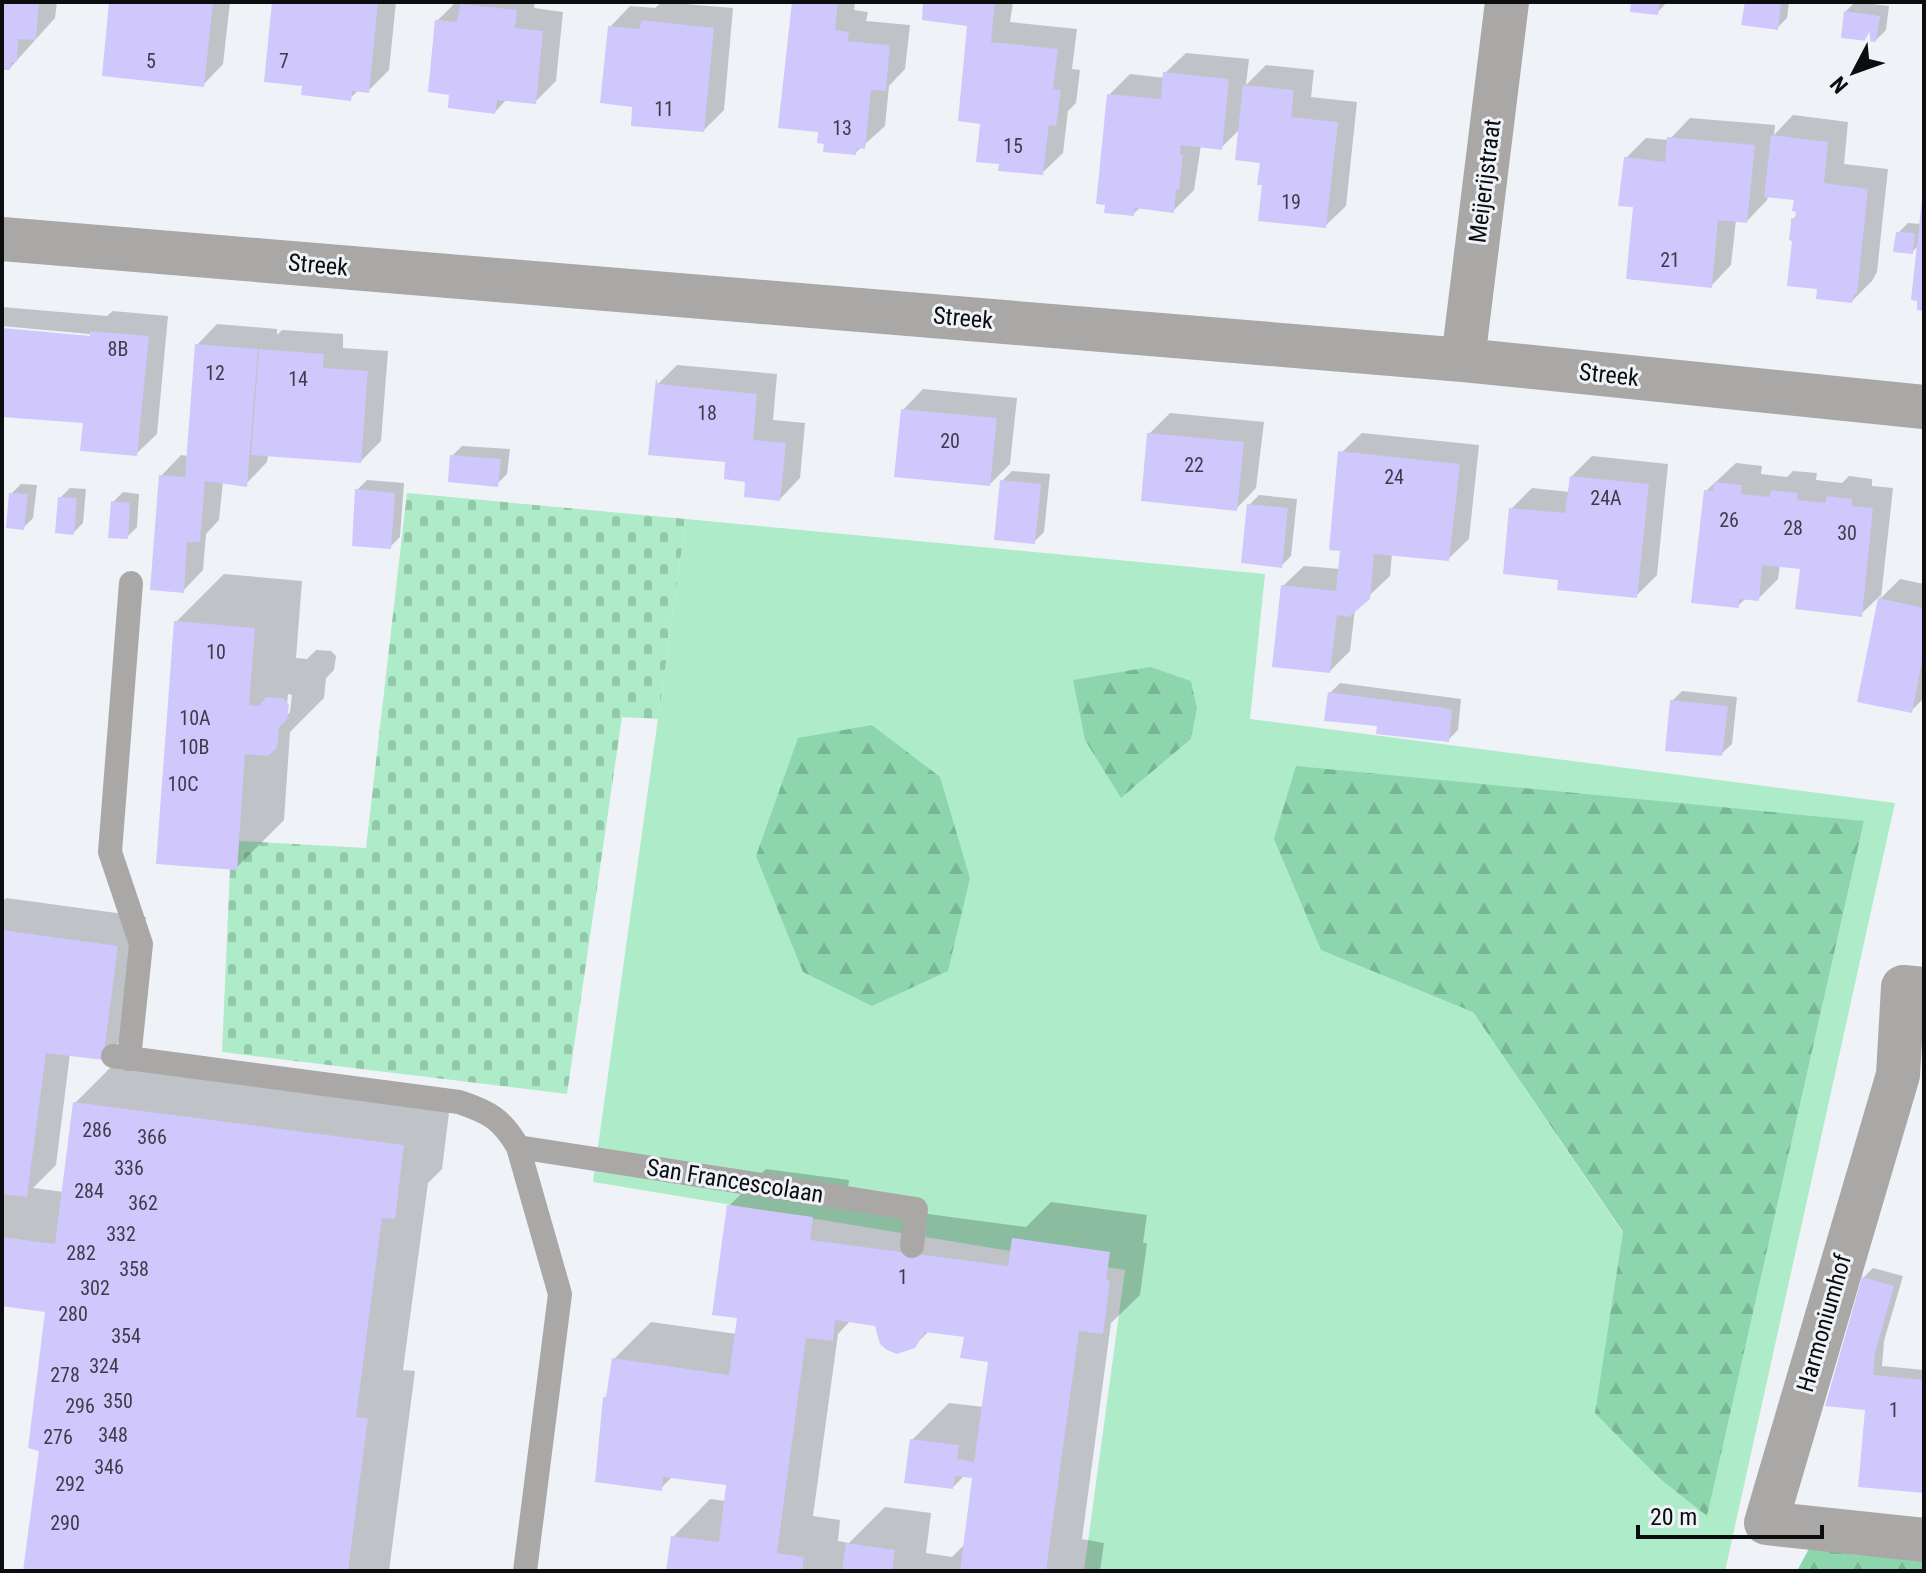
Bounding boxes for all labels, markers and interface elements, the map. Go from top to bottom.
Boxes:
north arrow [1814,32,1894,112]
house number: 5 [146,49,156,73]
house number: 7 [279,49,289,73]
text: N [1825,72,1853,98]
house number: 11 [654,97,674,121]
house number: 13 [832,116,852,140]
street label: Meijerijstraat [1464,117,1506,245]
house number: 15 [1003,134,1023,158]
house number: 19 [1281,190,1301,214]
street label: Streek [287,248,349,282]
house number: 21 [1660,248,1680,272]
street label: Streek [932,301,994,335]
house number: 8B [108,337,128,361]
street label: Streek [1578,358,1640,392]
house number: 12 [205,361,225,385]
house number: 14 [288,367,308,391]
house number: 18 [697,401,717,425]
house number: 20 [940,429,960,453]
house number: 22 [1184,453,1204,477]
house number: 24 [1384,465,1404,489]
house number: 24A [1590,486,1622,510]
house number: 26 [1719,508,1739,532]
house number: 28 [1783,516,1803,540]
house number: 30 [1837,521,1857,545]
house number: 10 [206,640,226,664]
house number: 10A [179,706,211,730]
house number: 10B [179,735,209,759]
house number: 10C [167,772,199,796]
house number: 286 [82,1118,112,1142]
house number: 366 [137,1125,167,1149]
street label: San Francescolaan [644,1153,826,1209]
house number: 336 [114,1156,144,1180]
house number: 284 [74,1179,104,1203]
house number: 362 [128,1191,158,1215]
house number: 332 [106,1222,136,1246]
house number: 282 [66,1241,96,1265]
street label: Harmoniumhof [1791,1251,1857,1395]
house number: 358 [119,1257,149,1281]
house number: 1 [898,1265,908,1289]
house number: 302 [80,1276,110,1300]
house number: 280 [58,1302,88,1326]
house number: 354 [111,1324,141,1348]
house number: 324 [89,1354,119,1378]
house number: 278 [50,1363,80,1387]
house number: 350 [103,1389,133,1413]
house number: 296 [65,1394,95,1418]
house number: 1 [1889,1398,1899,1422]
house number: 348 [98,1423,128,1447]
house number: 276 [43,1425,73,1449]
house number: 346 [94,1455,124,1479]
house number: 292 [55,1472,85,1496]
scale bar [1638,1489,1822,1539]
text: 20 m [1650,1503,1697,1531]
house number: 290 [50,1511,80,1535]

